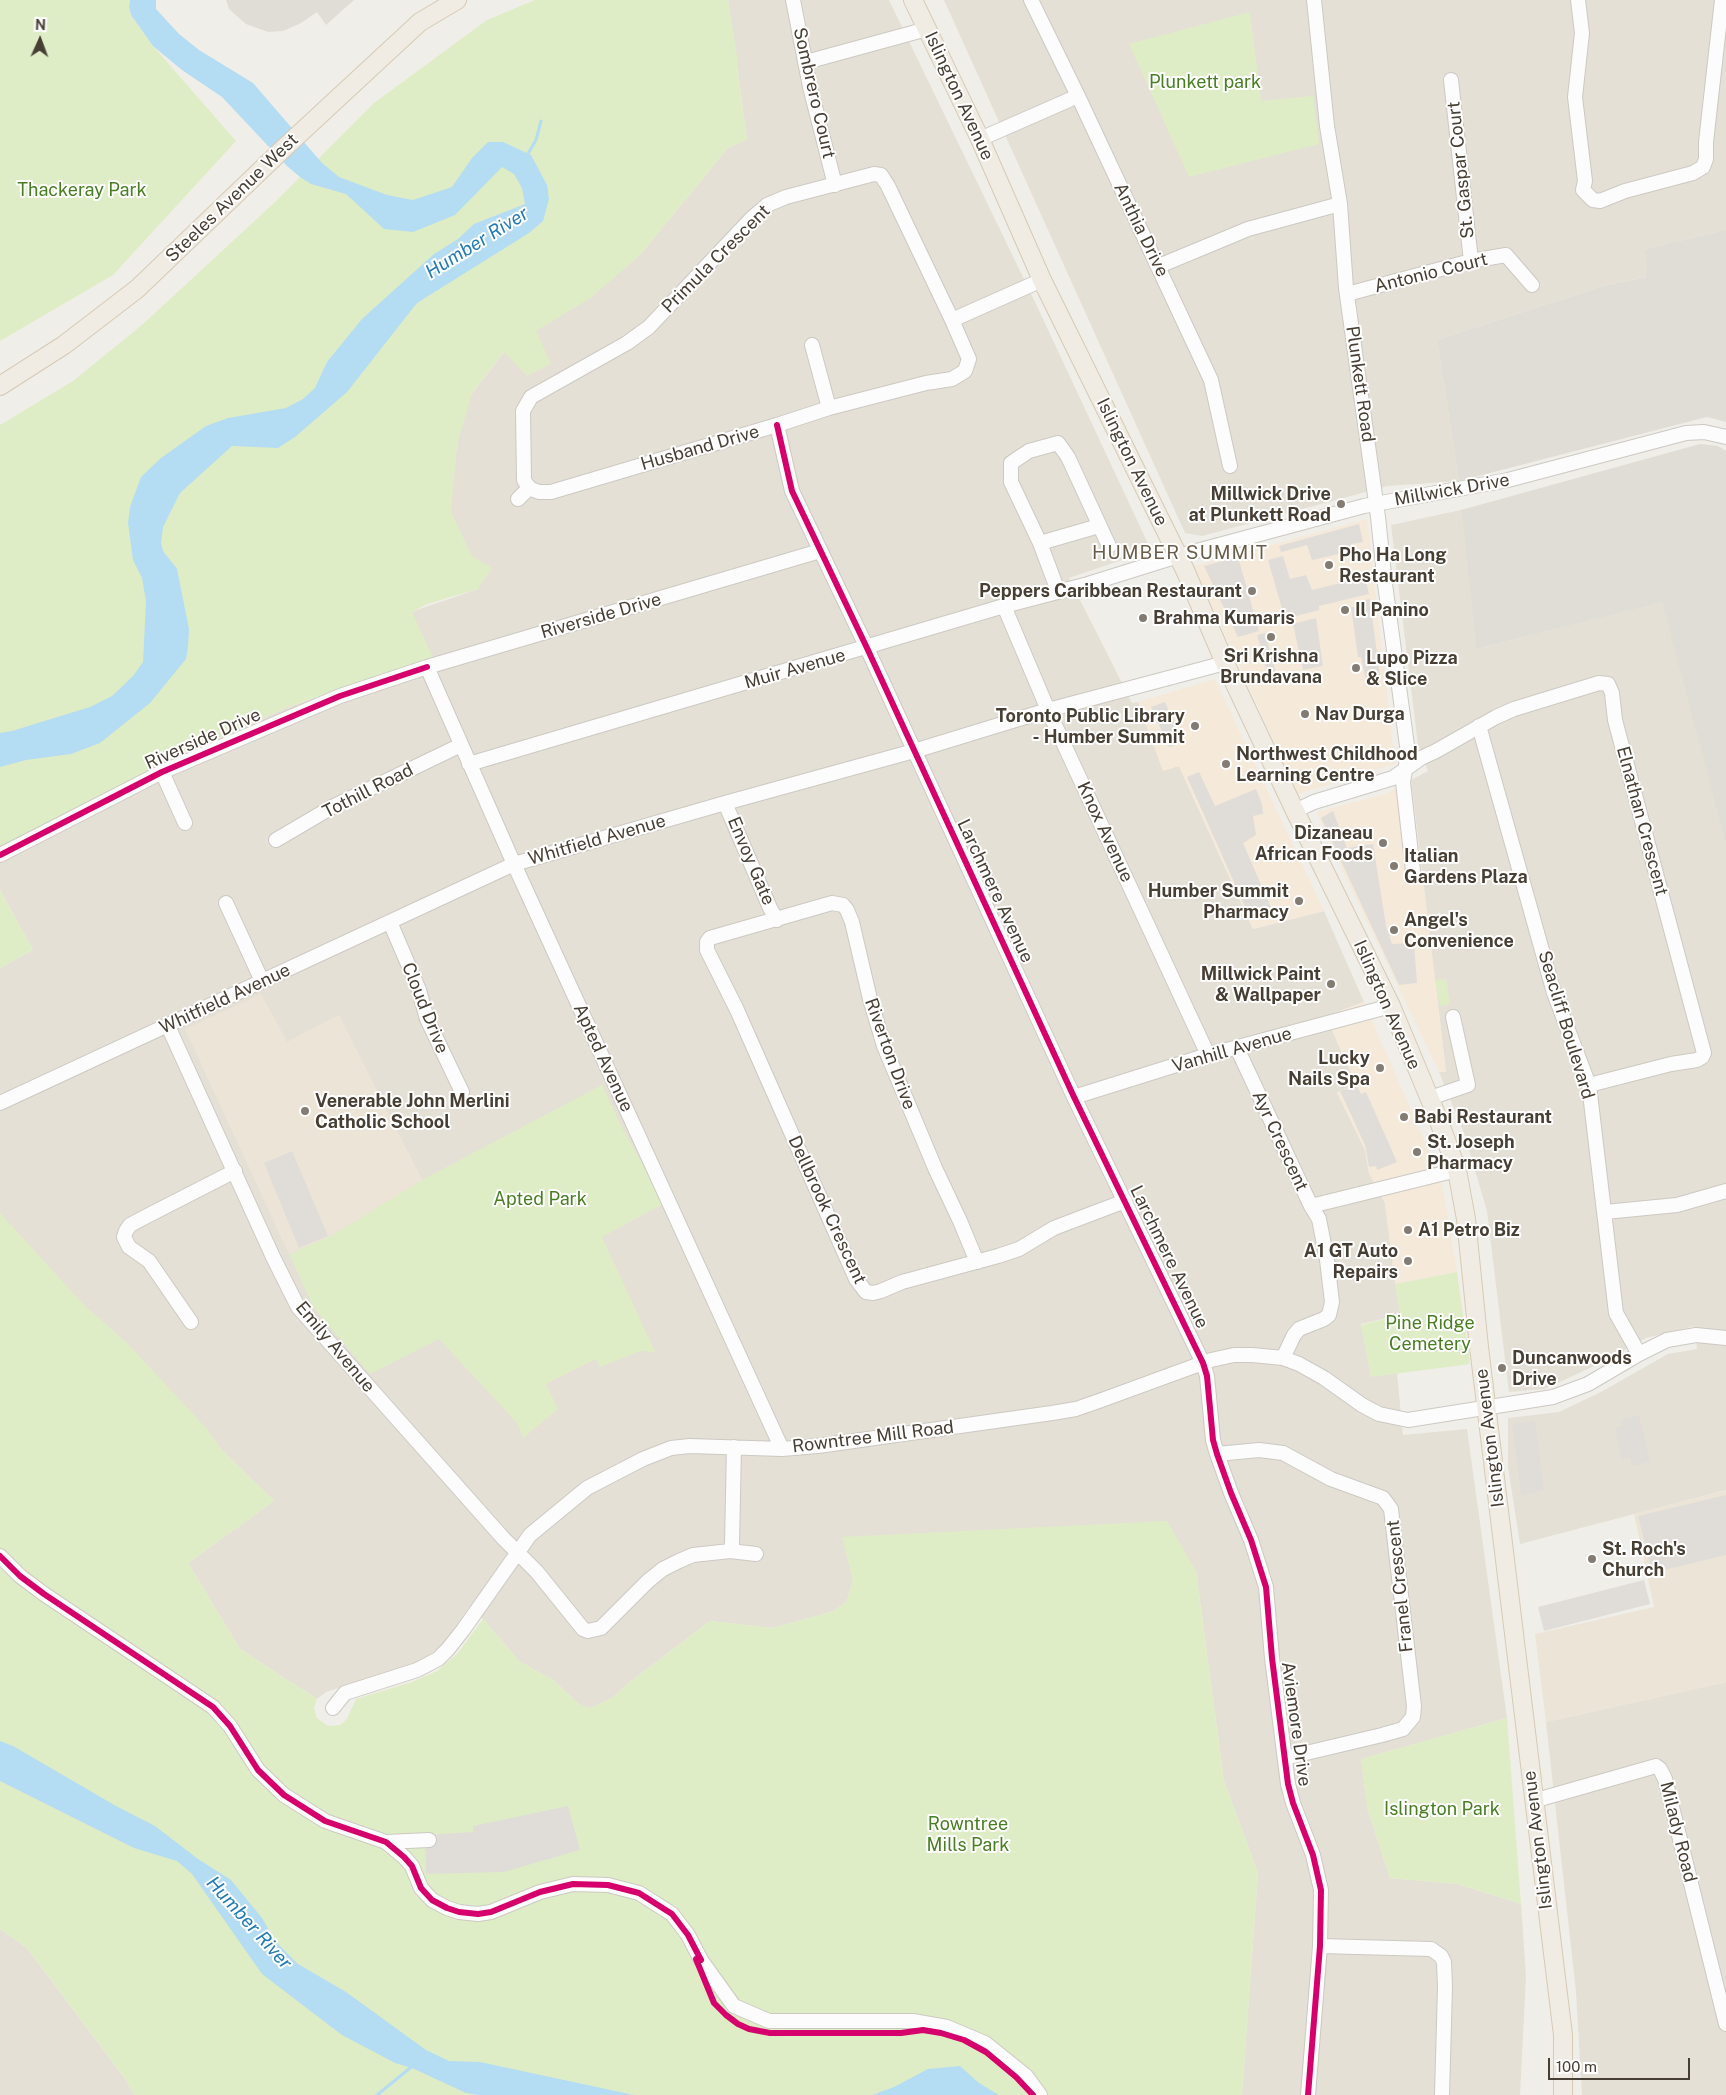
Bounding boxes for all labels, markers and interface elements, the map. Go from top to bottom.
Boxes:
north arrow [15,15,65,65]
text: N [35,17,46,33]
street label: Sombrero Court [788,25,840,161]
street label: Islington Avenue [920,28,998,164]
park label: Plunkett park [1149,71,1261,93]
street label: St. Gaspar Court [1443,100,1479,240]
street label: Steeles Avenue West [161,129,303,267]
park label: Thackeray Park [17,179,147,201]
street label: Anthia Drive [1109,179,1173,281]
street label: Primula Crescent [657,200,775,318]
water label: Humber River [421,202,533,284]
street label: Antonio Court [1372,248,1490,298]
street label: Plunkett Road [1341,324,1379,444]
street label: Islington Avenue [1092,395,1172,529]
street label: Husband Drive [638,421,762,475]
street label: Millwick Drive [1393,469,1511,511]
place label: Millwick Drive at Plunkett Road [1188,483,1331,526]
marker: Millwick Drive at Plunkett Road [1335,498,1347,510]
district label: HUMBER SUMMIT [1090,542,1270,564]
place label: Pho Ha Long Restaurant [1339,544,1446,586]
marker: Pho Ha Long Restaurant [1323,559,1335,571]
place label: Peppers Caribbean Restaurant [979,580,1242,602]
marker: Peppers Caribbean Restaurant [1246,585,1258,597]
street label: Riverside Drive [538,588,664,644]
place label: Il Panino [1355,599,1429,621]
marker: Il Panino [1339,604,1351,616]
place label: Brahma Kumaris [1153,607,1295,629]
marker: Brahma Kumaris [1137,612,1149,624]
marker: Sri Krishna Brundavana [1265,631,1277,643]
street label: Muir Avenue [742,644,848,694]
place label: Sri Krishna Brundavana [1220,645,1322,688]
place label: Lupo Pizza & Slice [1366,647,1458,690]
marker: Lupo Pizza & Slice [1350,662,1362,674]
place label: Nav Durga [1315,703,1405,725]
street label: Riverside Drive [142,704,264,774]
place label: Toronto Public Library - Humber Summit [996,705,1185,748]
marker: Nav Durga [1299,708,1311,720]
marker: Toronto Public Library - Humber Summit [1189,720,1201,732]
place label: Northwest Childhood Learning Centre [1236,743,1418,786]
street label: Elnathan Crescent [1612,744,1672,898]
marker: Northwest Childhood Learning Centre [1220,758,1232,770]
street label: Tothill Road [319,759,417,823]
street label: Knox Avenue [1072,778,1138,886]
street label: Whitfield Avenue [526,810,668,870]
street label: Envoy Gate [723,814,779,908]
street label: Larchmere Avenue [952,816,1038,966]
place label: Dizaneau African Foods [1255,822,1373,864]
marker: Dizaneau African Foods [1377,837,1389,849]
place label: Italian Gardens Plaza [1404,845,1528,888]
marker: Italian Gardens Plaza [1388,860,1400,872]
place label: Humber Summit Pharmacy [1148,880,1289,922]
marker: Humber Summit Pharmacy [1293,895,1305,907]
place label: Angel's Convenience [1404,909,1514,952]
marker: Angel's Convenience [1388,924,1400,936]
street label: Islington Avenue [1349,937,1425,1073]
street label: Seacliff Boulevard [1533,948,1599,1102]
street label: Whitfield Avenue [156,959,294,1039]
street label: Cloud Drive [397,959,453,1057]
place label: Millwick Paint & Wallpaper [1201,963,1321,1006]
marker: Millwick Paint & Wallpaper [1325,978,1337,990]
street label: Riverton Drive [860,995,920,1113]
street label: Apted Avenue [568,1000,638,1116]
street label: Vanhill Avenue [1170,1023,1294,1077]
place label: Lucky Nails Spa [1288,1047,1370,1090]
marker: Lucky Nails Spa [1374,1062,1386,1074]
street label: Ayr Crescent [1247,1087,1313,1195]
place label: Venerable John Merlini Catholic School [315,1090,509,1132]
marker: Venerable John Merlini Catholic School [299,1105,311,1117]
place label: Babi Restaurant [1414,1106,1552,1128]
marker: Babi Restaurant [1398,1111,1410,1123]
place label: St. Joseph Pharmacy [1427,1131,1515,1174]
street label: Dellbrook Crescent [783,1132,871,1288]
marker: St. Joseph Pharmacy [1411,1146,1423,1158]
street label: Larchmere Avenue [1125,1182,1213,1332]
park label: Apted Park [493,1188,587,1210]
place label: A1 Petro Biz [1418,1219,1520,1241]
marker: A1 Petro Biz [1402,1224,1414,1236]
place label: A1 GT Auto Repairs [1304,1240,1398,1282]
marker: A1 GT Auto Repairs [1402,1255,1414,1267]
street label: Emily Avenue [291,1297,379,1397]
park label: Pine Ridge Cemetery [1385,1312,1475,1355]
place label: Duncanwoods Drive [1512,1347,1632,1390]
marker: Duncanwoods Drive [1496,1362,1508,1374]
street label: Islington Avenue [1471,1368,1509,1508]
street label: Rowntree Mill Road [791,1416,955,1458]
street label: Franel Crescent [1382,1519,1418,1653]
place label: St. Roch's Church [1602,1538,1686,1580]
marker: St. Roch's Church [1586,1553,1598,1565]
street label: Aviemore Drive [1277,1660,1315,1788]
street label: Islington Avenue [1519,1770,1557,1910]
street label: Milady Road [1655,1779,1701,1885]
park label: Islington Park [1384,1798,1500,1820]
park label: Rowntree Mills Park [927,1813,1009,1856]
water label: Humber River [201,1872,297,1974]
scale bar [1551,2048,1694,2080]
text: 100 m [1556,2058,1597,2075]

